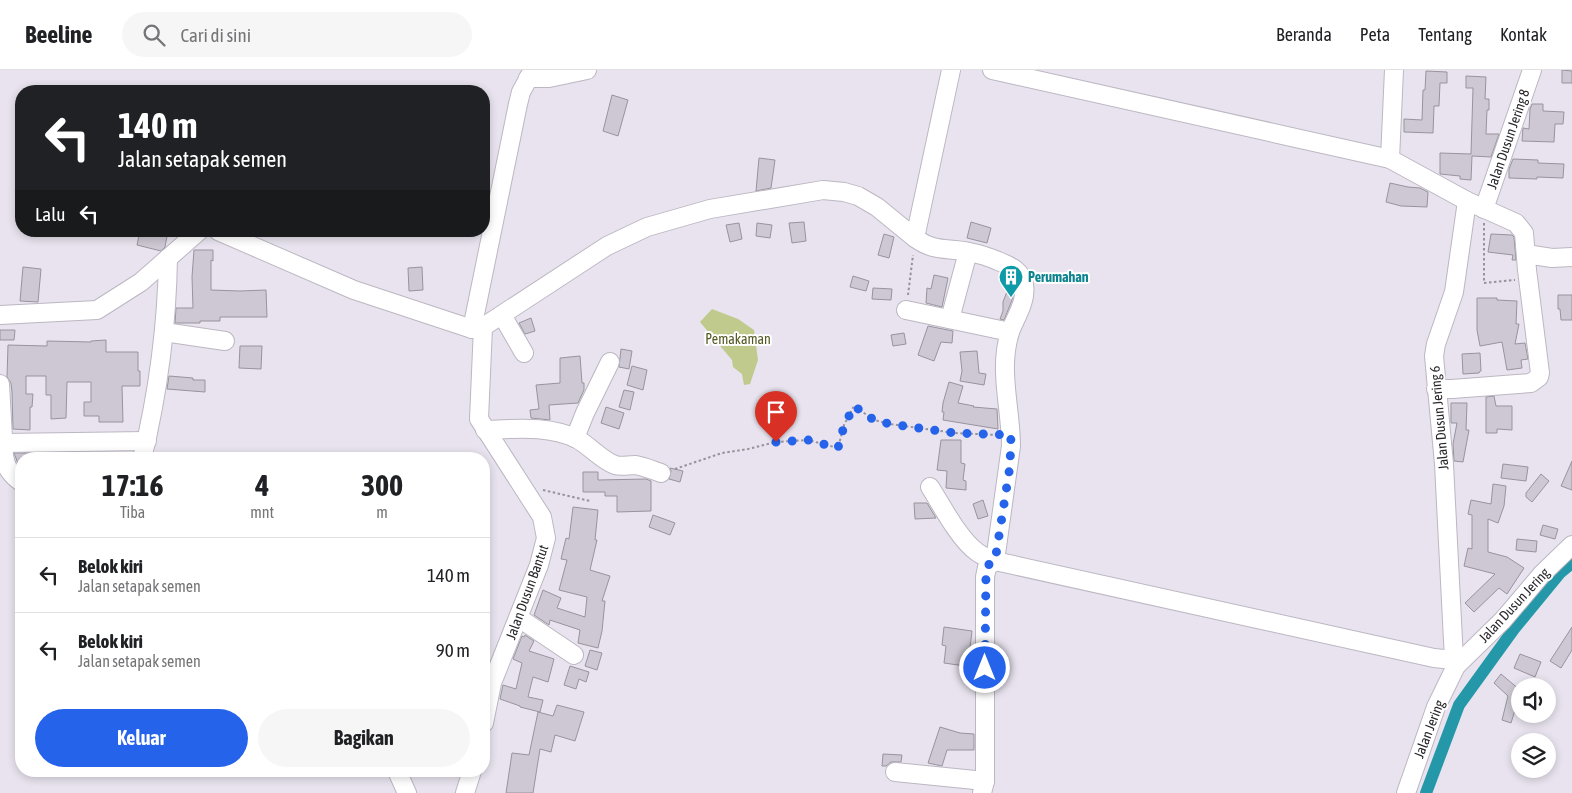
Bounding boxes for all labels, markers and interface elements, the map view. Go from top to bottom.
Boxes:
search box [122,12,472,57]
text: Beeline [25,21,92,48]
icon: search [140,21,168,49]
text: Cari di sini [180,24,251,46]
text: Beranda [1276,24,1332,45]
text: Peta [1360,24,1390,45]
text: Tentang [1418,24,1472,45]
text: Kontak [1500,24,1547,45]
street label: Jalan Dusun Jering 8 [1483,87,1533,191]
icon: left [35,105,100,170]
text: 140 m [118,105,197,145]
text: Jalan setapak semen [118,146,287,172]
icon: left [75,200,103,228]
text: Lalu [35,203,65,225]
building icon: Perumahan [998,264,1024,298]
place label: Perumahan [1028,269,1089,285]
park label: Pemakaman [705,331,771,347]
street label: Jalan Dusun Jering 6 [1426,365,1452,471]
pin [755,391,797,442]
icon: arrive [762,398,790,426]
text: 17:16 [102,468,164,502]
text: 4 [255,468,269,502]
text: 300 [361,468,403,502]
text: Tiba [120,503,145,521]
text: mnt [250,503,274,521]
text: m [376,503,388,521]
street label: Jalan Dusun Bantut [502,542,552,642]
text: Belok kiri [78,555,143,577]
icon: left [35,561,63,589]
text: 140 m [427,564,470,586]
street label: Jalan Dusun Jering [1475,564,1553,646]
text: Jalan setapak semen [78,577,201,595]
text: Belok kiri [78,630,143,652]
icon: left [35,636,63,664]
text: 90 m [436,639,470,661]
position arrow [958,641,1010,693]
text: Jalan setapak semen [78,652,201,670]
map controls [1511,678,1556,778]
button: sound [1511,678,1556,723]
street label: Jalan Jering [1411,698,1447,760]
button: Keluar [35,709,248,767]
button: Bagikan [258,709,470,767]
button: layers [1511,733,1556,778]

